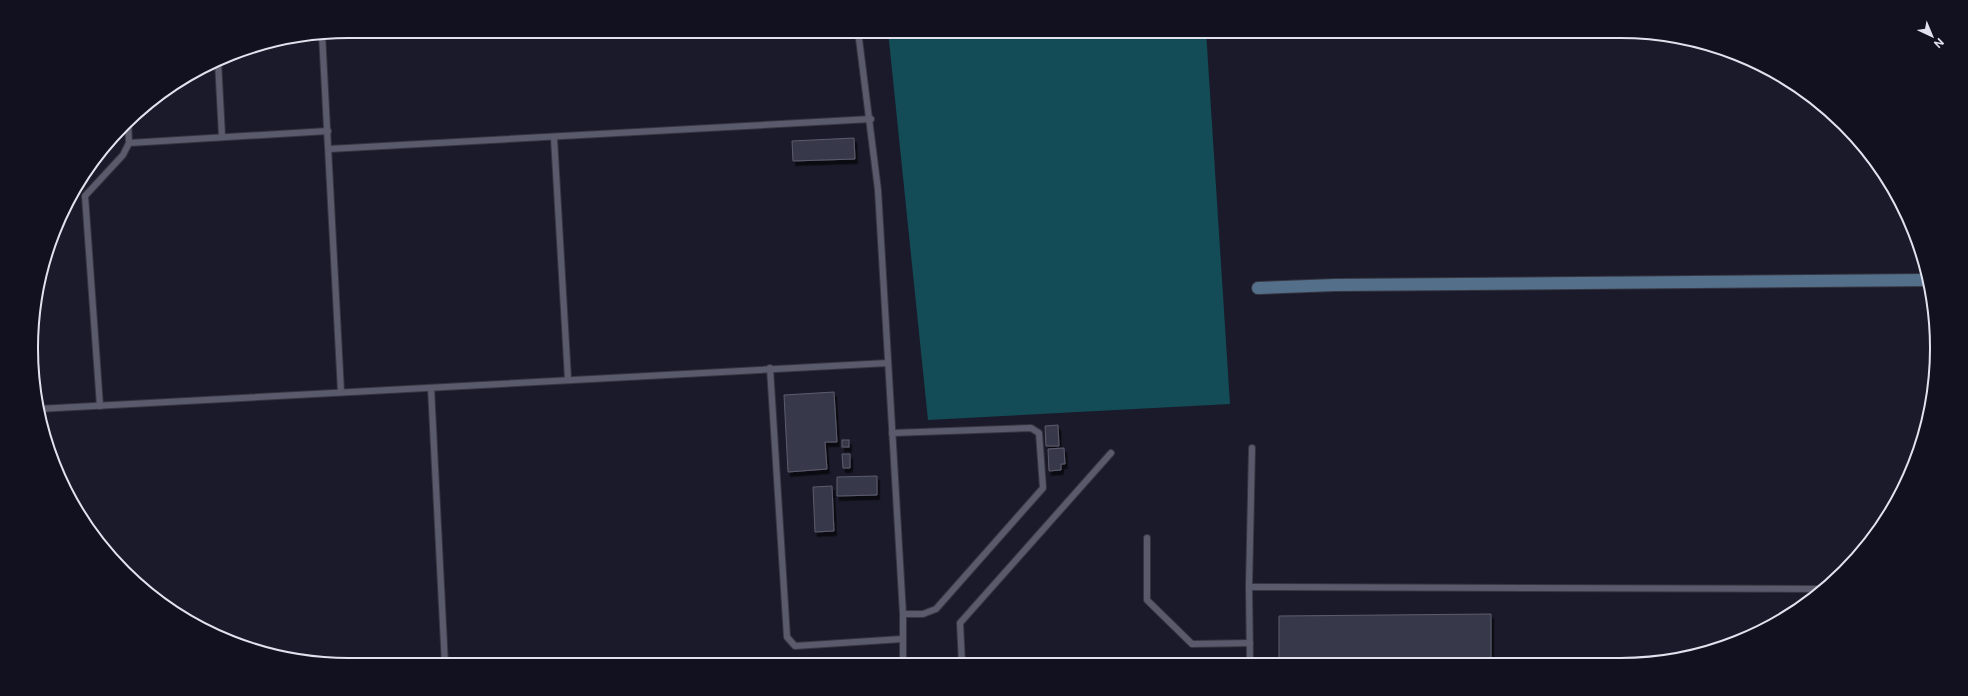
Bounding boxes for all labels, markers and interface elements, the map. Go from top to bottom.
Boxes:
north arrow [1912,16,1952,56]
text: N [1932,36,1946,50]

